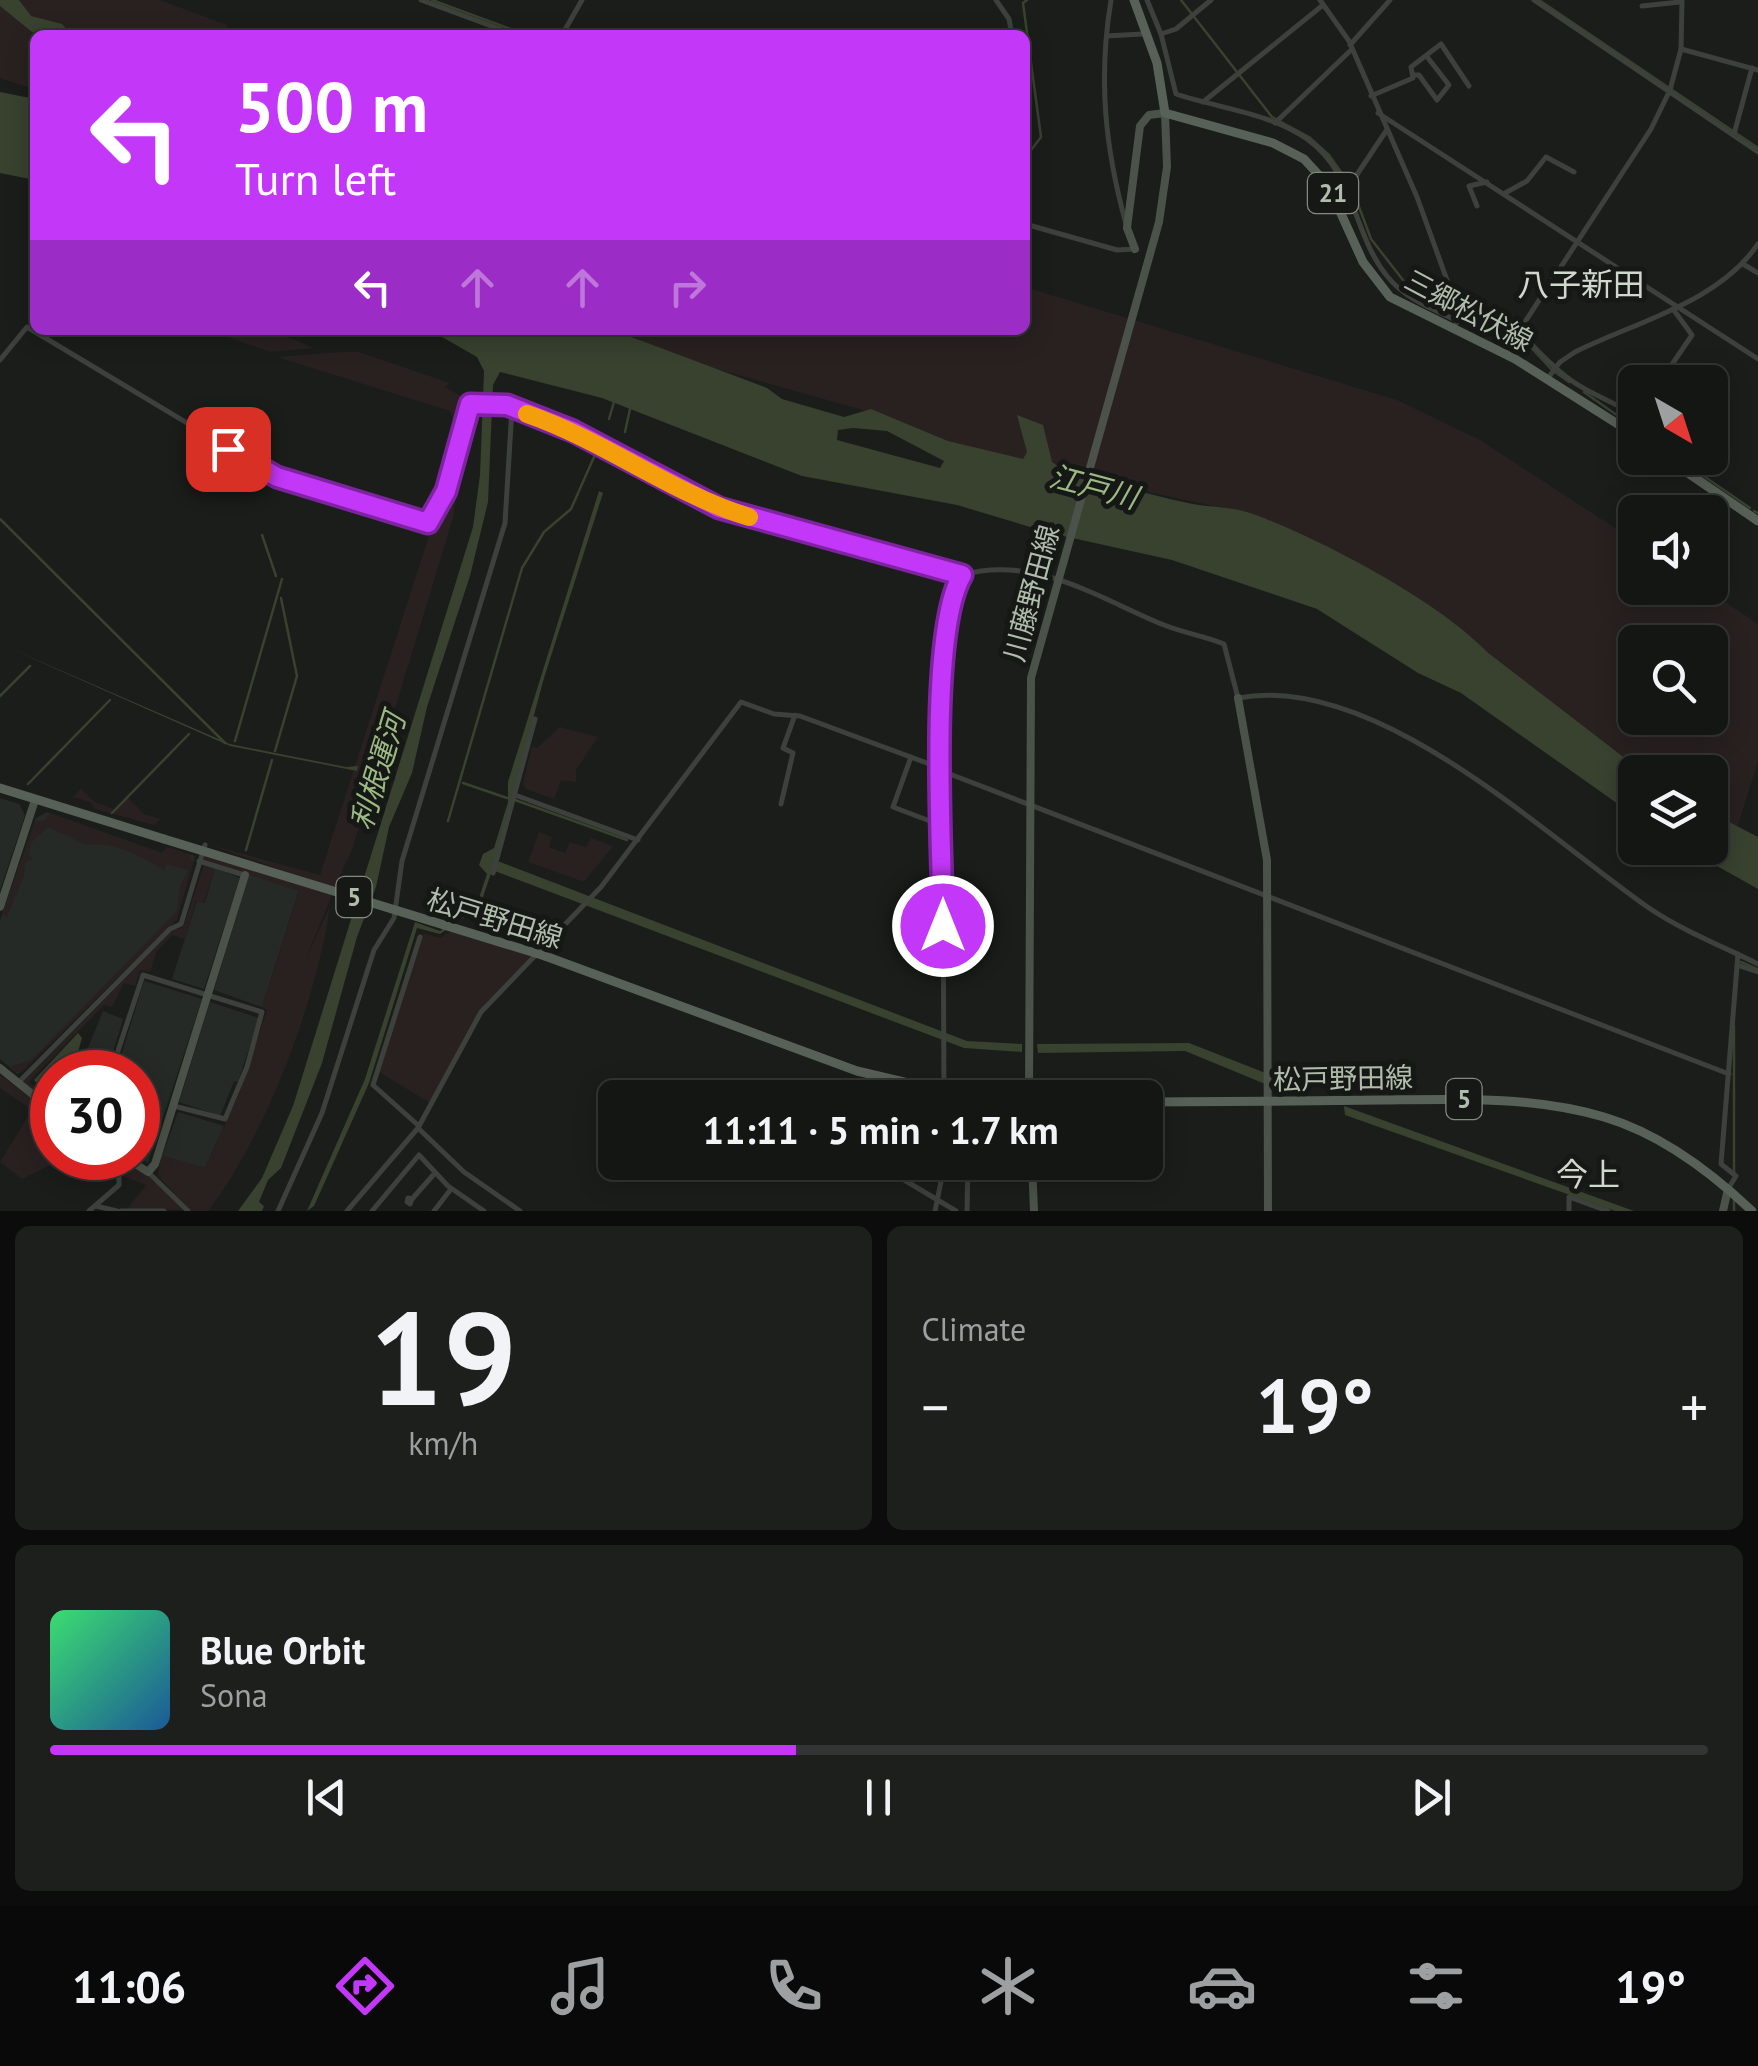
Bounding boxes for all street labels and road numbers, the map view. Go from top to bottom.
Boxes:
road number: 21 [1308,173,1358,213]
street label: 三郷松伏線 [1399,261,1539,359]
street label: 川藤野田線 [995,521,1067,665]
road number: 5 [336,877,372,917]
street label: 松戸野田線 [423,880,567,956]
street label: 松戸野田線 [1273,1058,1413,1098]
road number: 5 [1446,1079,1482,1119]

